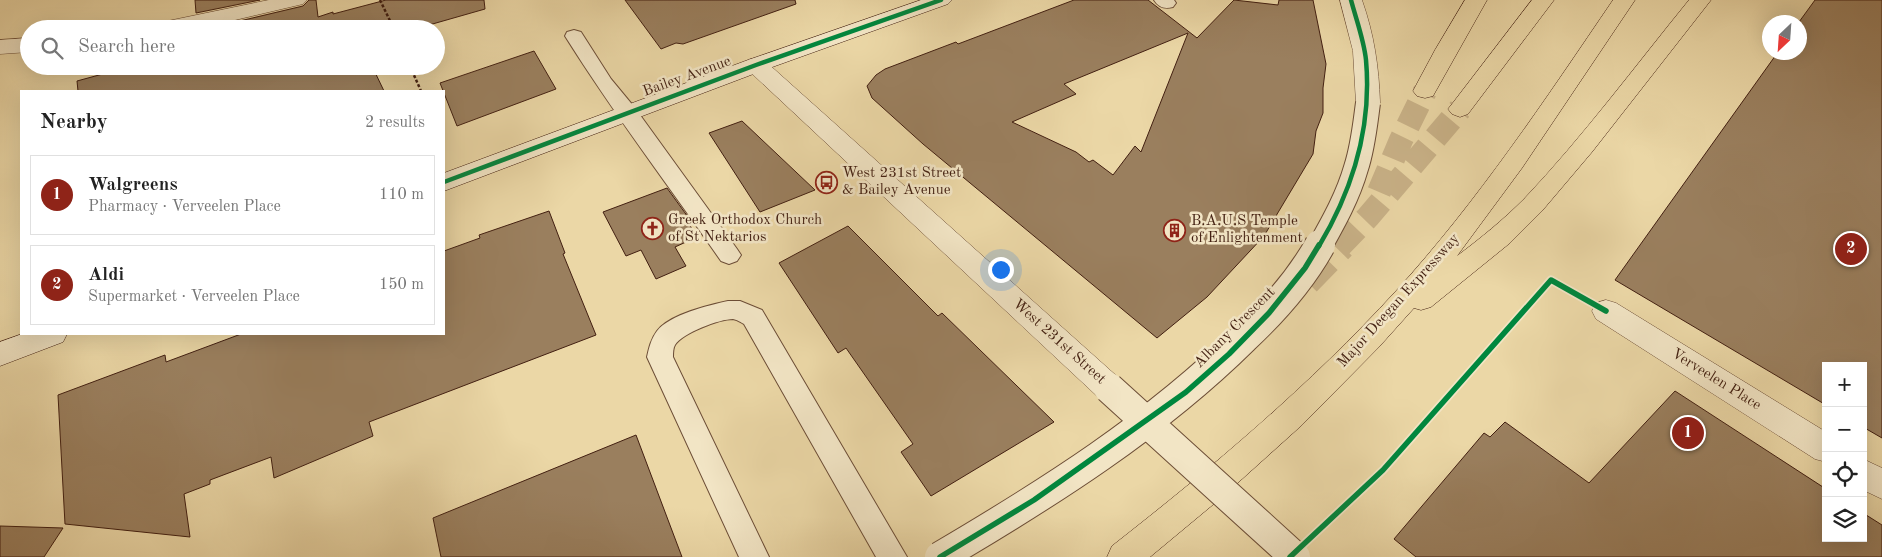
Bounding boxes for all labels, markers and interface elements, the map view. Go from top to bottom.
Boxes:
north arrow [1762,15,1807,60]
search box [20,20,445,75]
icon: search [38,34,66,62]
text: Search here [78,38,175,57]
street label: Bailey Avenue [641,54,733,100]
text: Nearby [40,112,108,133]
text: 2 results [365,115,425,131]
place label: West 231st Street & Bailey Avenue [842,166,961,198]
bus stop icon: West 231st Street & Bailey Avenue [814,170,838,194]
text: Walgreens [88,176,178,195]
text: 1 [52,187,62,203]
text: 110 m [379,187,424,203]
text: Pharmacy · Verveelen Place [88,199,281,215]
place label: Greek Orthodox Church of St Nektarios [668,213,822,245]
place label: B.A.U.S Temple of Enlightenment [1191,214,1303,246]
church icon: Greek Orthodox Church of St Nektarios [640,217,664,241]
building icon: B.A.U.S Temple of Enlightenment [1163,218,1187,242]
pin: 2 [1835,230,1867,268]
street label: Major Deegan Expressway [1335,231,1463,371]
your location [988,257,1014,283]
text: Aldi [88,266,124,285]
text: 2 [52,277,62,293]
text: 150 m [379,277,424,293]
street label: Albany Crescent [1192,285,1278,371]
text: Supermarket · Verveelen Place [88,289,300,305]
street label: West 231st Street [1010,297,1108,387]
street label: Verveelen Place [1669,346,1764,414]
map controls [1822,362,1867,542]
button: + [1822,362,1867,407]
button: − [1822,407,1867,452]
pin: 1 [1672,414,1704,452]
button: locate [1822,452,1867,497]
button: layers [1822,497,1867,542]

